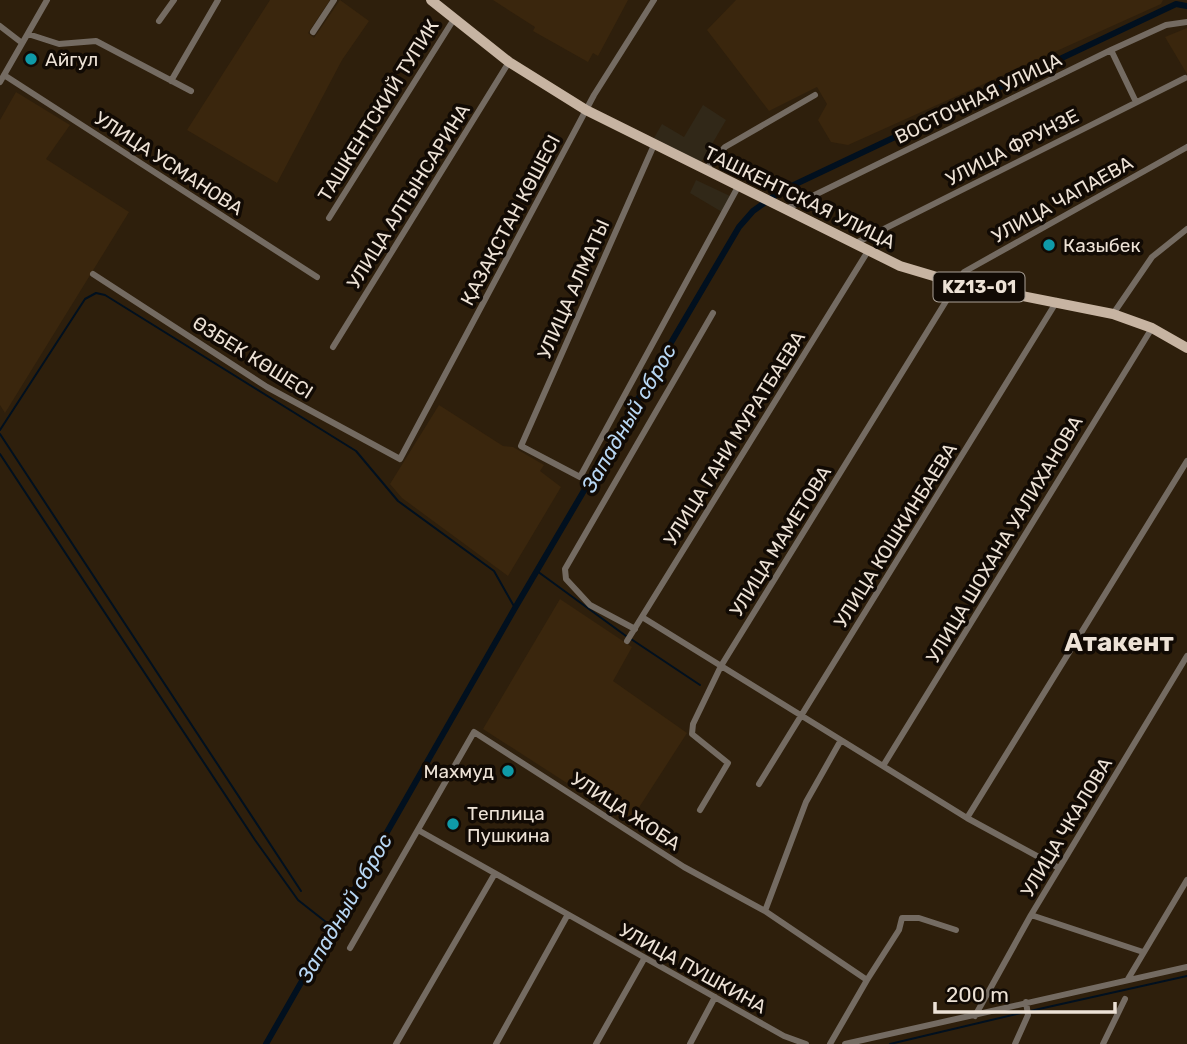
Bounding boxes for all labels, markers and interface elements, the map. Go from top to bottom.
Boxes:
street label: ТАШКЕНТСКИЙ ТУПИК [313,15,444,205]
place label: Айгул [45,48,98,71]
street label: ВОСТОЧНАЯ УЛИЦА [891,48,1066,149]
marker: Айгул [23,51,39,67]
street label: УЛИЦА АЛТЫНСАРИНА [342,99,475,293]
street label: УЛИЦА ФРУНЗЕ [942,104,1082,191]
street label: УЛИЦА УСМАНОВА [90,107,248,220]
street label: ҚАЗАҚСТАН КӨШЕСІ [456,131,565,309]
street label: ТАШКЕНТСКАЯ УЛИЦА [701,141,899,254]
street label: УЛИЦА ЧАПАЕВА [988,151,1137,248]
street label: УЛИЦА АЛМАТЫ [532,216,614,362]
place label: Казыбек [1063,234,1141,257]
marker: Казыбек [1041,237,1057,253]
road number: KZ13-01 [934,272,1024,302]
street label: ӨЗБЕК КӨШЕСІ [188,311,317,404]
street label: УЛИЦА ГАНИ МУРАТБАЕВА [659,327,810,550]
water label: Западный сброс [575,339,681,497]
street label: УЛИЦА ШОХАНА УАЛИХАНОВА [921,411,1088,667]
street label: УЛИЦА КОШКИНБАЕВА [829,438,962,632]
street label: УЛИЦА МАМЕТОВА [725,462,836,621]
district label: Атакент [1064,627,1174,658]
street label: УЛИЦА ЧКАЛОВА [1016,753,1117,901]
place label: Махмуд [423,760,494,783]
marker: Махмуд [500,763,516,779]
street label: УЛИЦА ЖОБА [567,767,685,856]
place label: Теплица Пушкина [467,802,550,847]
marker: Теплица Пушкина [445,816,461,832]
water label: Западный сброс [291,829,397,987]
street label: УЛИЦА ПУШКИНА [615,918,771,1019]
scale bar [935,970,1115,1014]
text: 200 m [946,982,1009,1007]

